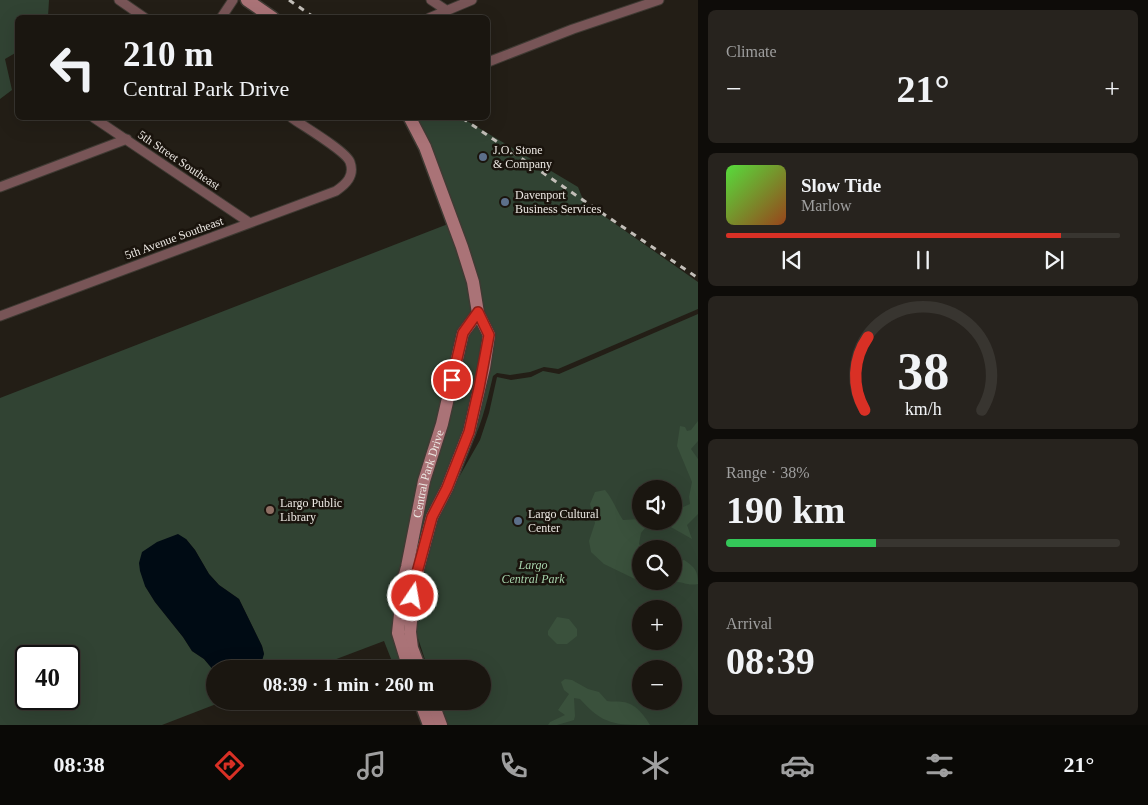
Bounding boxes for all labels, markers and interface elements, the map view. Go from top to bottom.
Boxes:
icon: left [40,35,105,100]
text: 210 m [123,35,213,74]
text: Climate [726,43,777,60]
text: 21° [896,68,950,110]
text: − [726,73,742,104]
text: + [1104,73,1120,104]
text: Central Park Drive [123,76,289,101]
street label: 5th Street Southeast [135,127,223,193]
place label: J.O. Stone & Company [493,143,552,171]
marker: J.O. Stone & Company [477,151,489,163]
text: Slow Tide [801,175,881,196]
place label: Davenport Business Services [515,188,602,216]
marker: Davenport Business Services [499,196,511,208]
text: Marlow [801,197,852,214]
street label: 5th Avenue Southeast [123,213,226,262]
icon: previous [778,246,806,274]
icon: pause [909,246,937,274]
icon: next [1040,246,1068,274]
text: 38 [897,343,949,400]
pin [431,359,473,401]
icon: arrive [438,366,466,394]
text: km/h [905,399,941,419]
street label: Central Park Drive [410,428,447,519]
text: Range · 38% [726,464,810,481]
map controls [632,480,682,710]
button: sound [632,480,682,530]
text: 190 km [726,489,845,531]
place label: Largo Public Library [280,496,342,524]
marker: Largo Public Library [264,504,276,516]
place label: Largo Cultural Center [528,507,599,535]
marker: Largo Cultural Center [512,515,524,527]
button: search [632,540,682,590]
park label: Largo Central Park [502,558,565,586]
position arrow [386,569,438,621]
button: + [632,600,682,650]
text: Arrival [726,615,772,632]
text: 08:39 [726,640,815,682]
speed limit sign: 40 [15,645,80,710]
button: − [632,660,682,710]
text: 08:39 · 1 min · 260 m [263,674,434,695]
icon: directions [212,748,247,783]
icon: music [354,748,389,783]
icon: phone [496,748,531,783]
icon: climate [638,748,673,783]
icon: car [780,748,815,783]
icon: filters [922,748,957,783]
text: 08:38 [53,752,105,777]
text: 21° [1064,752,1094,777]

